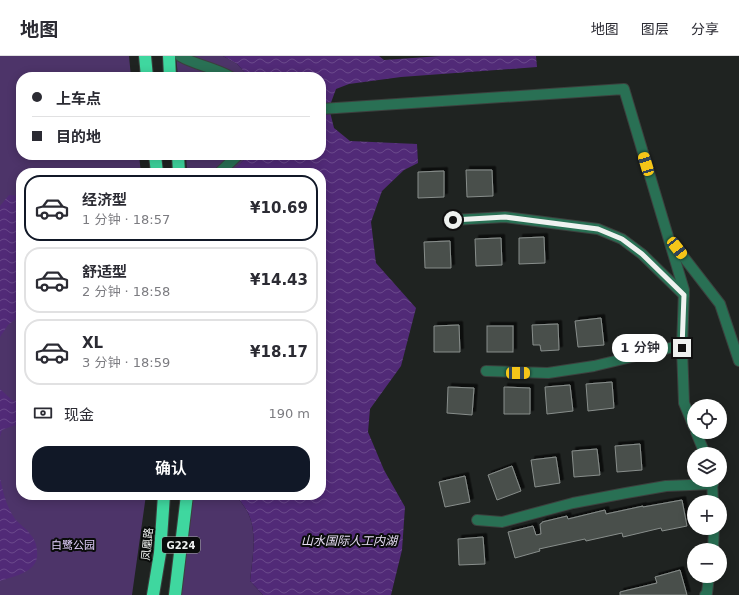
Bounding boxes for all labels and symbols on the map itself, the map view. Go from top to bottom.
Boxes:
car [637,151,655,177]
route start [444,211,462,229]
car [665,235,689,261]
callout: 1 分钟 [612,334,668,362]
route end [673,339,691,357]
car [506,367,530,379]
street label: 凤凰路 [139,527,156,561]
water label: 山水国际人工内湖 [301,534,399,548]
road number: G224 [162,537,200,553]
park label: 白鹭公园 [51,539,95,552]

